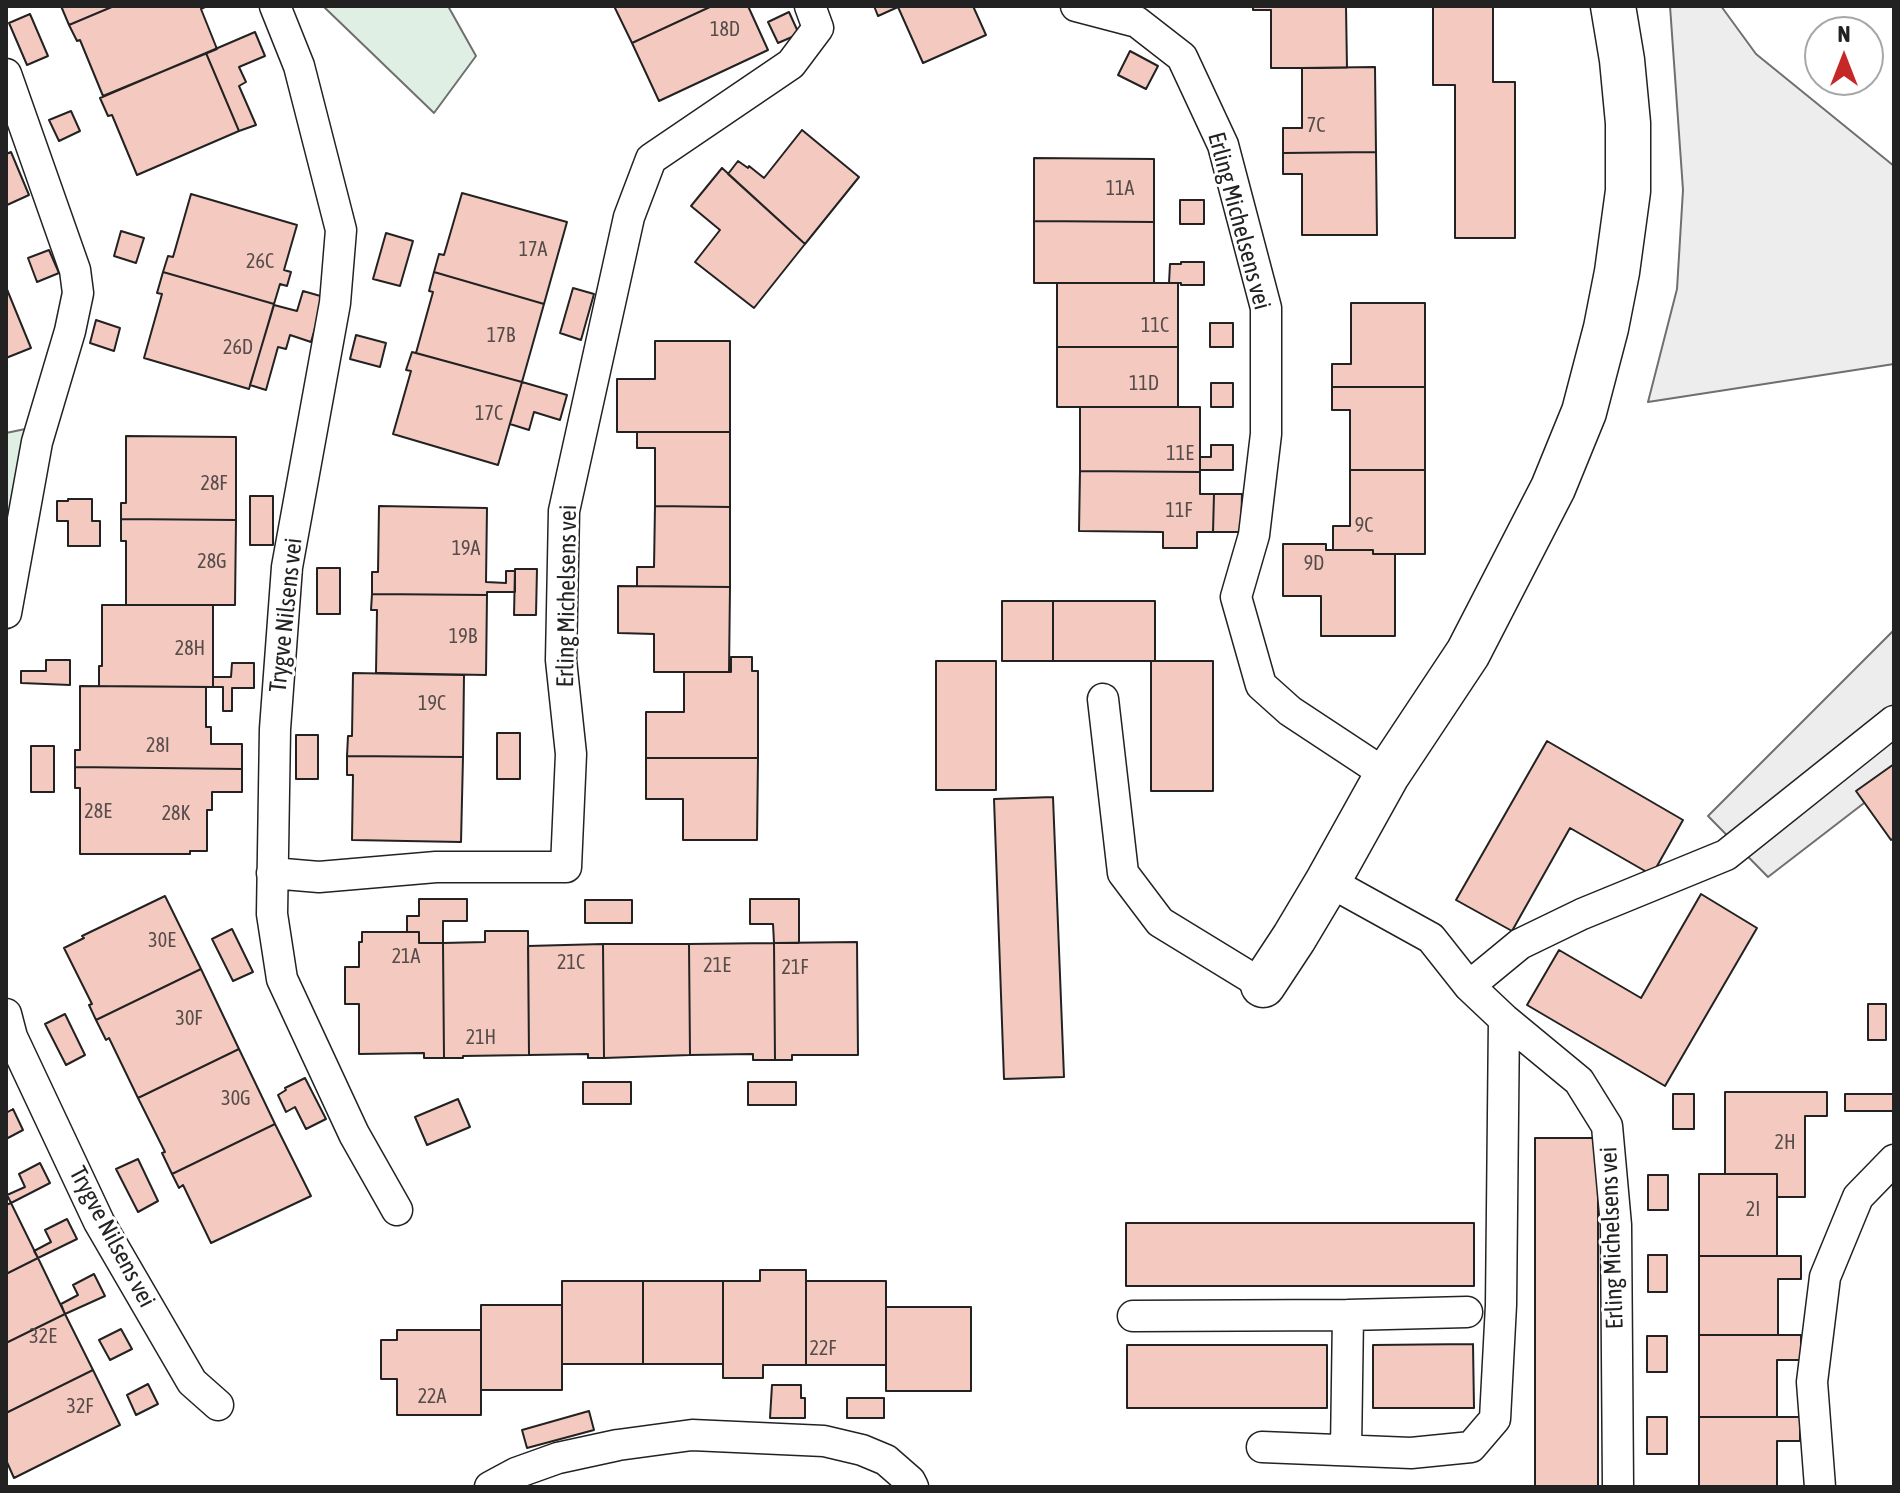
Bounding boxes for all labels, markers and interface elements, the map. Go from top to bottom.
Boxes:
north arrow [1804,16,1884,96]
house number: 18D [710,18,740,42]
text: N [1838,21,1850,47]
house number: 7C [1307,114,1325,138]
street label: Erling Michelsens vei [1201,129,1277,313]
house number: 11A [1106,177,1134,201]
house number: 17A [519,238,547,262]
house number: 26C [246,250,274,274]
house number: 11C [1141,314,1169,338]
house number: 17B [487,324,515,348]
house number: 26D [223,336,253,360]
house number: 11D [1129,372,1159,396]
house number: 17C [475,402,503,426]
house number: 11E [1166,442,1194,466]
house number: 28F [201,472,227,496]
house number: 11F [1166,499,1192,523]
street label: Erling Michelsens vei [551,504,583,688]
house number: 9C [1355,514,1373,538]
street label: Trygve Nilsens vei [264,536,308,694]
house number: 19A [452,537,480,561]
house number: 28G [197,550,227,574]
house number: 9D [1304,552,1324,576]
house number: 19B [449,625,477,649]
house number: 28H [175,637,205,661]
house number: 19C [418,692,446,716]
house number: 28I [146,734,170,758]
house number: 28E [84,800,112,824]
house number: 28K [162,802,190,826]
house number: 30E [148,929,176,953]
house number: 21A [392,945,420,969]
house number: 21C [557,951,585,975]
house number: 21E [703,954,731,978]
house number: 21F [782,956,808,980]
house number: 30F [176,1007,202,1031]
house number: 21H [466,1026,496,1050]
house number: 30G [221,1087,251,1111]
house number: 2H [1774,1131,1796,1155]
street label: Erling Michelsens vei [1594,1146,1630,1330]
street label: Trygve Nilsens vei [63,1162,161,1312]
house number: 2I [1746,1198,1760,1222]
house number: 32E [29,1325,57,1349]
house number: 22F [810,1337,836,1361]
house number: 22A [418,1385,446,1409]
house number: 32F [67,1395,93,1419]

